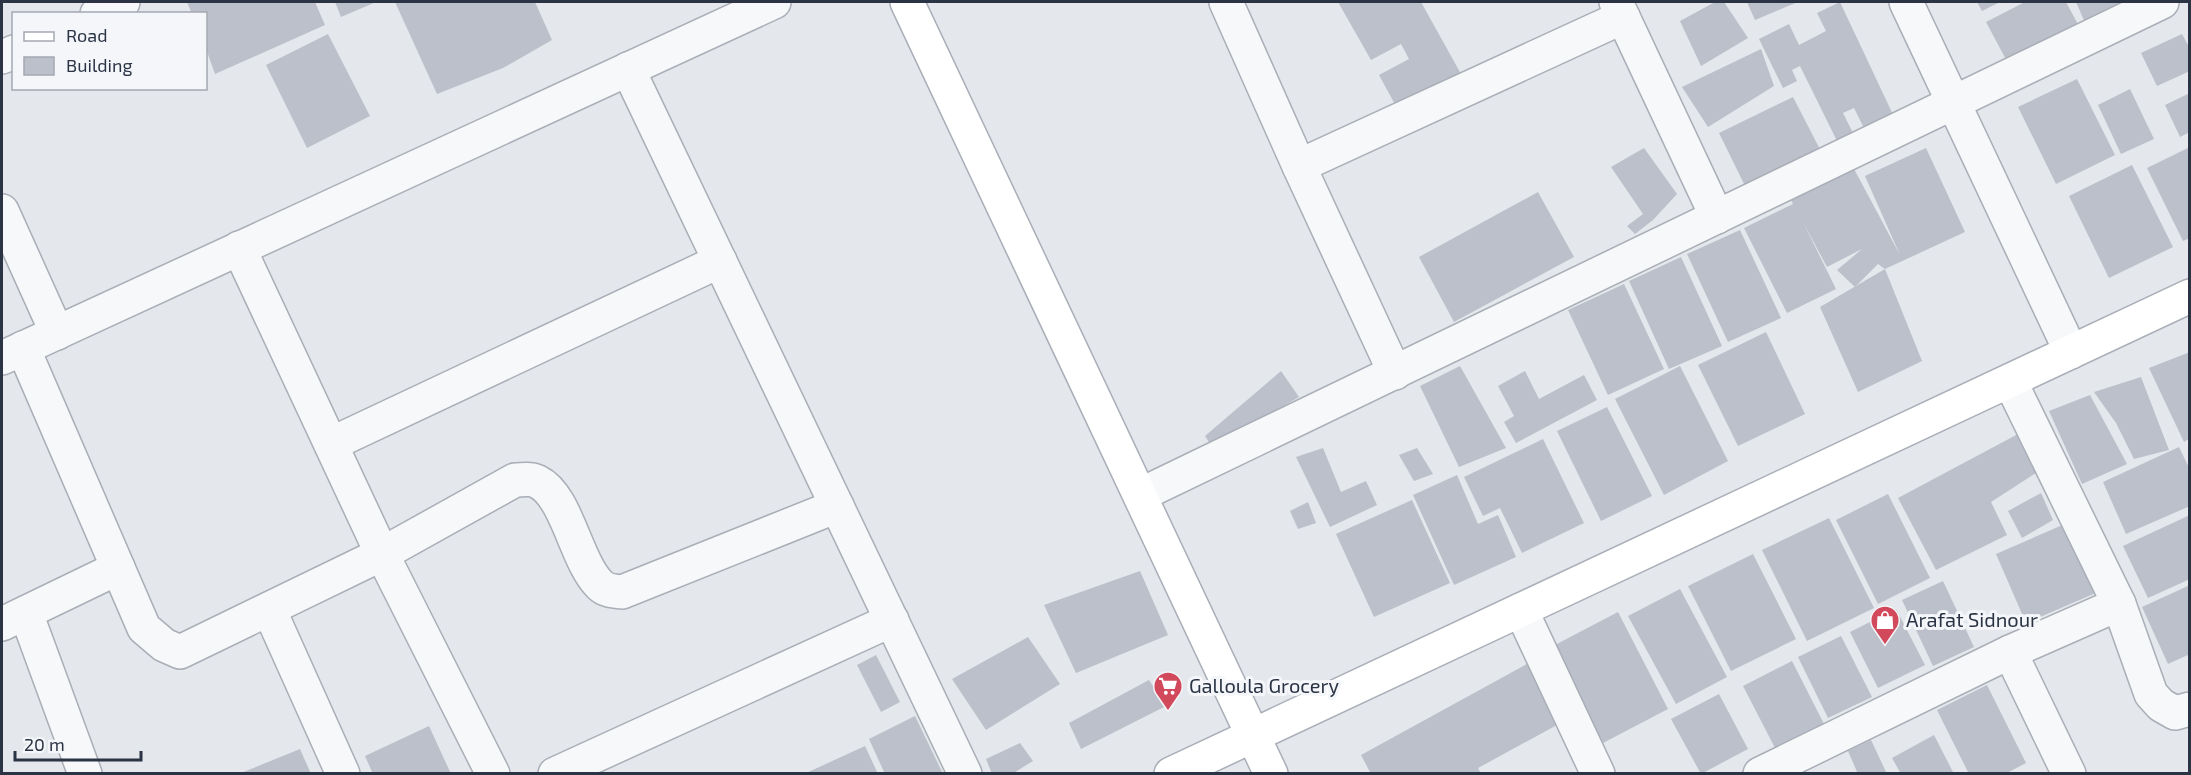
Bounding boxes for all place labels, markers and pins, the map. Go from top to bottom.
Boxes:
shop icon: Arafat Sidnour [1869,604,1901,646]
place label: Arafat Sidnour [1906,607,2038,631]
supermarket icon: Galloula Grocery [1152,670,1184,712]
place label: Galloula Grocery [1189,673,1340,697]

